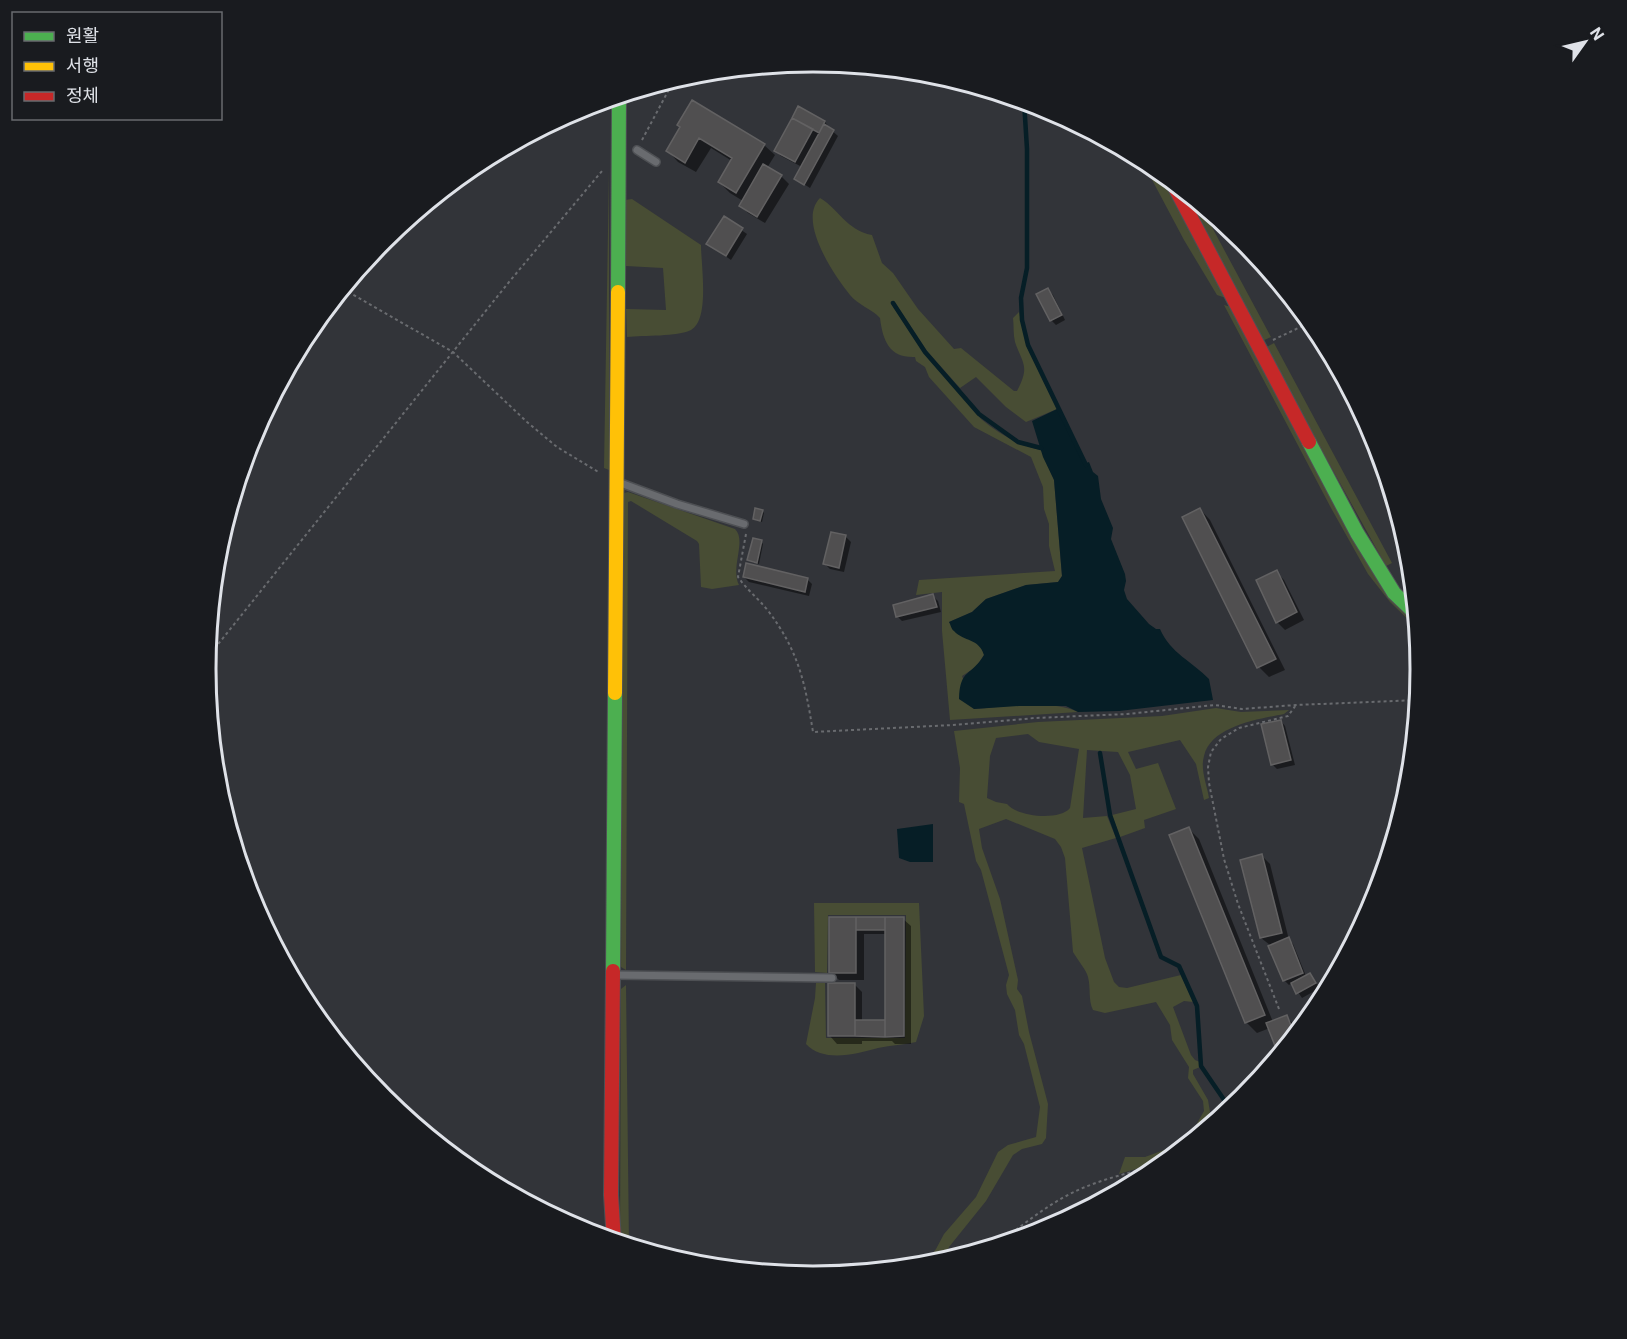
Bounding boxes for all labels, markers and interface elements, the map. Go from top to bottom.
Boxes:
legend [12,12,222,120]
north arrow [1555,12,1615,72]
text: N [1586,24,1608,44]
text: 원활 [66,25,99,46]
text: 서행 [66,55,99,76]
text: 정체 [66,85,99,106]

